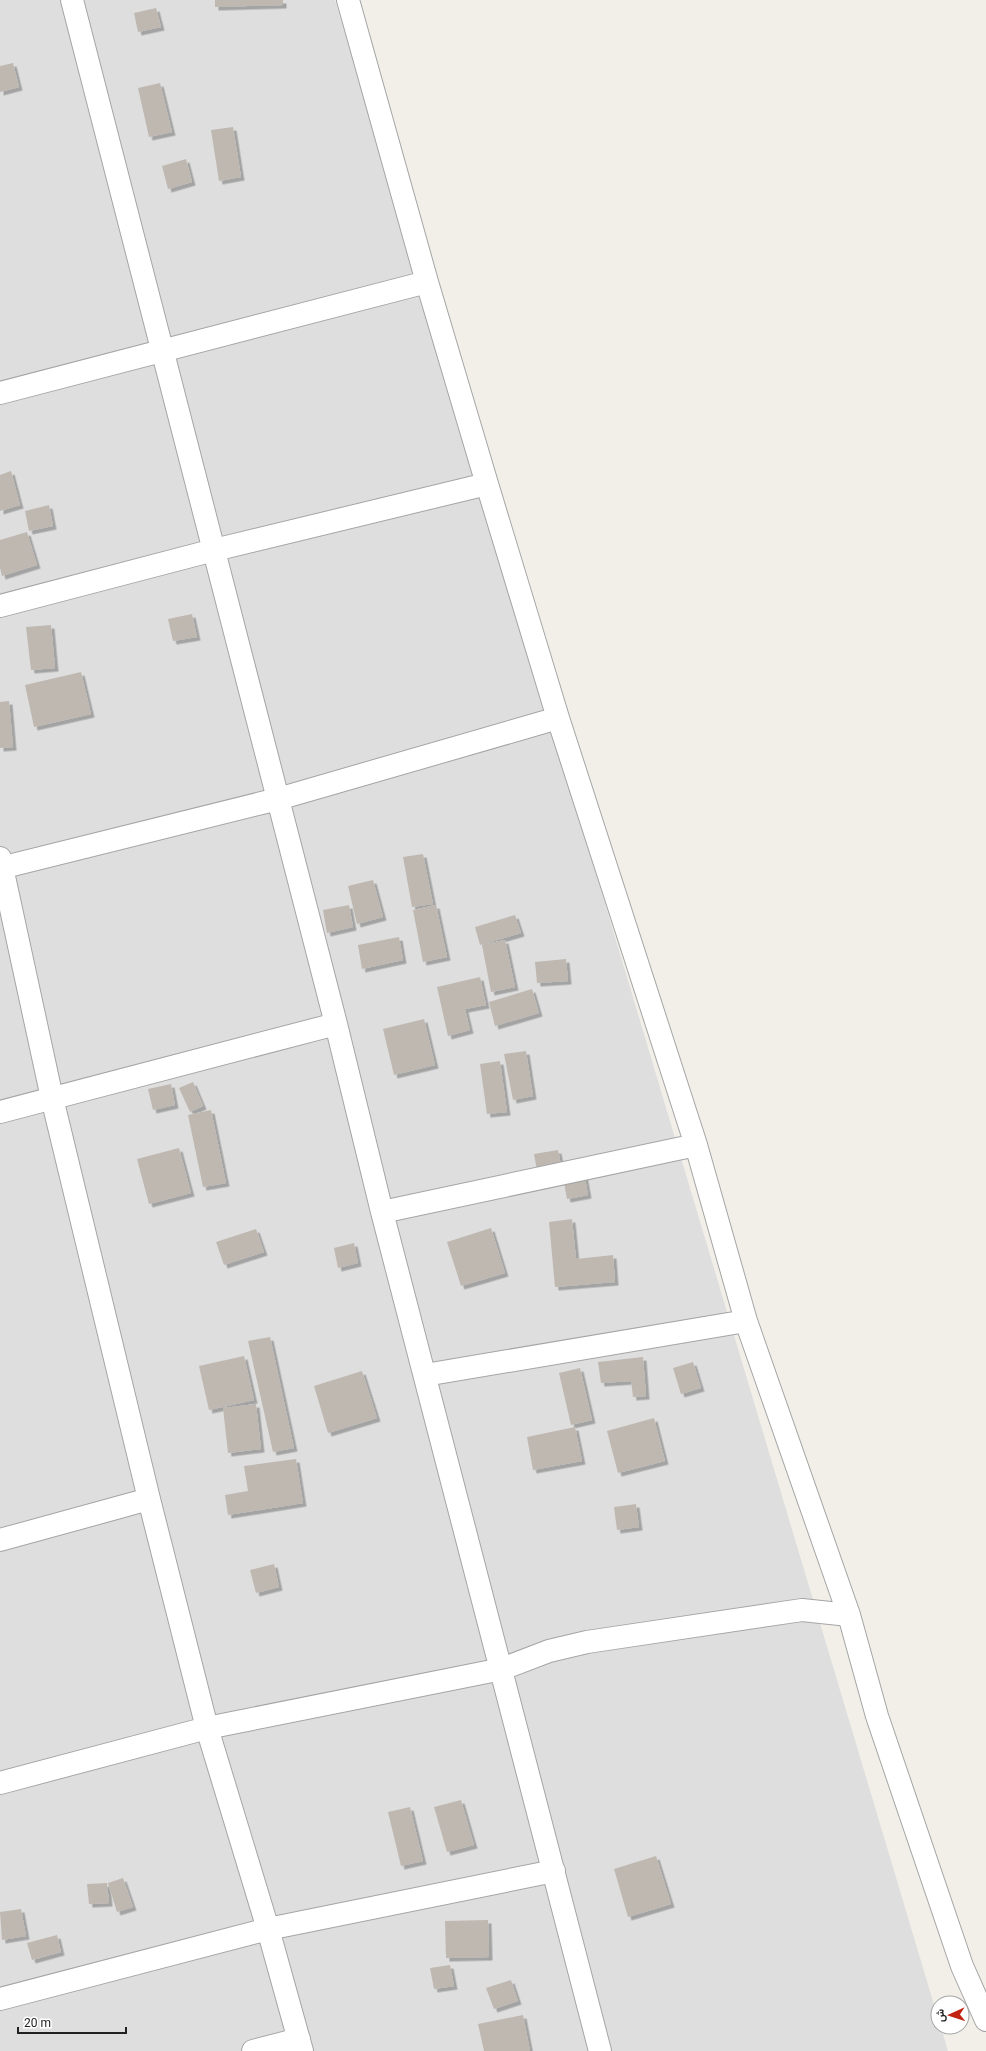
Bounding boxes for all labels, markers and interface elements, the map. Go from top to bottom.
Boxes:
north arrow [930,1995,970,2035]
scale bar [18,2009,126,2035]
text: ش [934,2009,947,2022]
text: 20 m [24,2016,51,2030]

